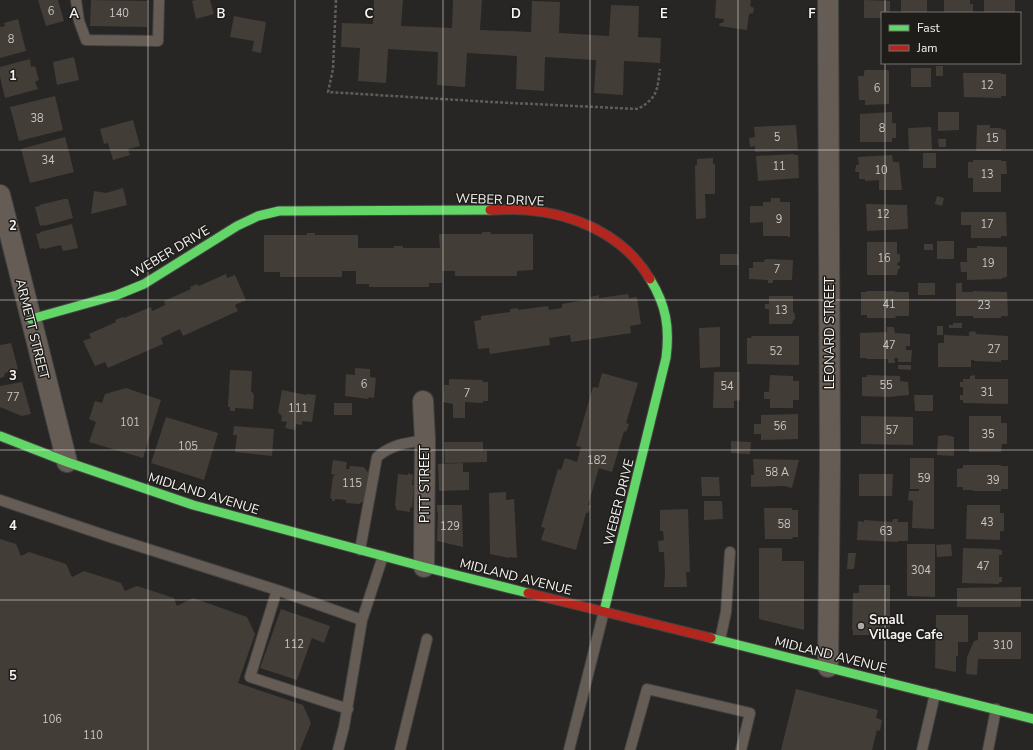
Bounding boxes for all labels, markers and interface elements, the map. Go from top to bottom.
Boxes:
house number: 6 [48,4,55,19]
text: A [69,5,79,23]
text: B [217,5,226,23]
text: C [365,5,374,23]
text: D [511,5,521,23]
text: E [660,5,668,23]
text: F [808,5,816,23]
house number: 140 [109,6,129,21]
legend [881,12,1021,64]
text: Fast [917,20,940,36]
house number: 8 [8,32,15,47]
text: Jam [916,40,938,56]
text: 1 [9,67,17,85]
house number: 12 [980,78,994,93]
house number: 6 [874,81,881,96]
house number: 38 [30,111,44,126]
house number: 8 [879,121,886,136]
house number: 5 [774,130,781,145]
house number: 15 [985,131,999,146]
house number: 34 [41,153,55,168]
house number: 11 [772,159,786,174]
house number: 10 [874,163,888,178]
house number: 13 [980,167,994,182]
street label: WEBER DRIVE [455,189,545,211]
house number: 12 [876,207,890,222]
house number: 9 [776,212,782,227]
text: 2 [9,217,17,235]
house number: 17 [980,217,994,232]
street label: WEBER DRIVE [128,221,213,282]
house number: 16 [877,251,891,266]
house number: 19 [981,256,995,271]
house number: 7 [774,262,780,277]
street label: ARMETT STREET [11,277,53,382]
street label: LEONARD STREET [821,277,839,389]
house number: 41 [882,297,896,312]
house number: 23 [977,298,991,313]
house number: 13 [774,303,788,318]
house number: 47 [882,338,896,353]
house number: 27 [987,342,1001,357]
house number: 52 [769,344,783,359]
text: 3 [9,367,17,385]
house number: 6 [361,377,368,392]
house number: 55 [879,378,893,393]
house number: 54 [720,379,734,394]
house number: 31 [980,385,994,400]
house number: 7 [464,386,470,401]
house number: 77 [6,390,20,405]
house number: 111 [288,401,308,416]
house number: 101 [120,415,140,430]
house number: 56 [773,419,787,434]
house number: 57 [885,423,899,438]
house number: 35 [981,427,995,442]
house number: 105 [178,439,198,454]
street label: PITT STREET [416,445,434,523]
house number: 182 [587,453,607,468]
street label: WEBER DRIVE [600,457,638,547]
house number: 58 A [765,465,789,480]
street label: MIDLAND AVENUE [146,469,261,519]
house number: 59 [917,471,931,486]
house number: 39 [986,473,1000,488]
house number: 115 [342,476,362,491]
house number: 43 [980,515,994,530]
text: 4 [9,517,17,535]
house number: 58 [777,517,791,532]
house number: 129 [440,519,460,534]
house number: 63 [879,524,893,539]
street label: MIDLAND AVENUE [458,554,574,600]
house number: 47 [976,559,990,574]
house number: 304 [911,563,931,578]
place label: Small Village Cafe [868,611,943,644]
marker: Small Village Cafe [856,621,866,631]
street label: MIDLAND AVENUE [773,632,889,678]
house number: 112 [284,637,304,652]
house number: 310 [993,638,1013,653]
text: 5 [9,667,17,685]
house number: 106 [42,712,62,727]
house number: 110 [83,728,103,743]

